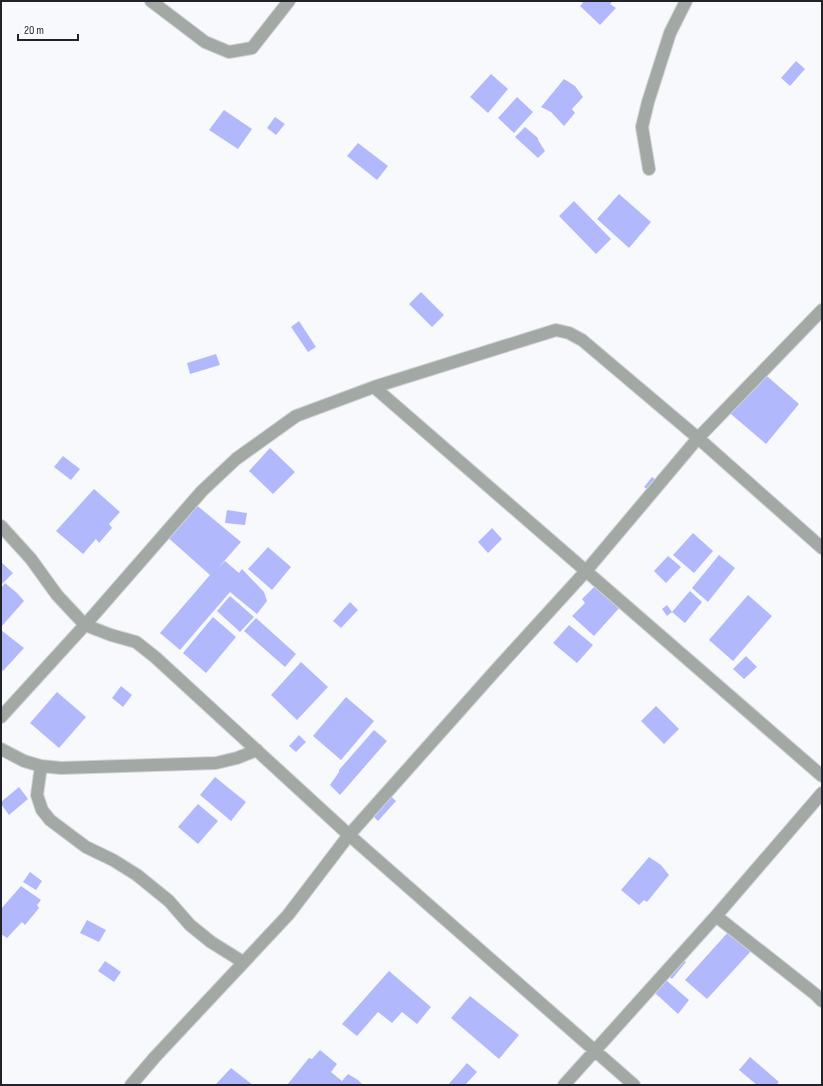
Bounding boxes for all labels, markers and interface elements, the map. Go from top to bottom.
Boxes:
scale bar [18,16,78,42]
text: 20 m [24,23,44,38]

